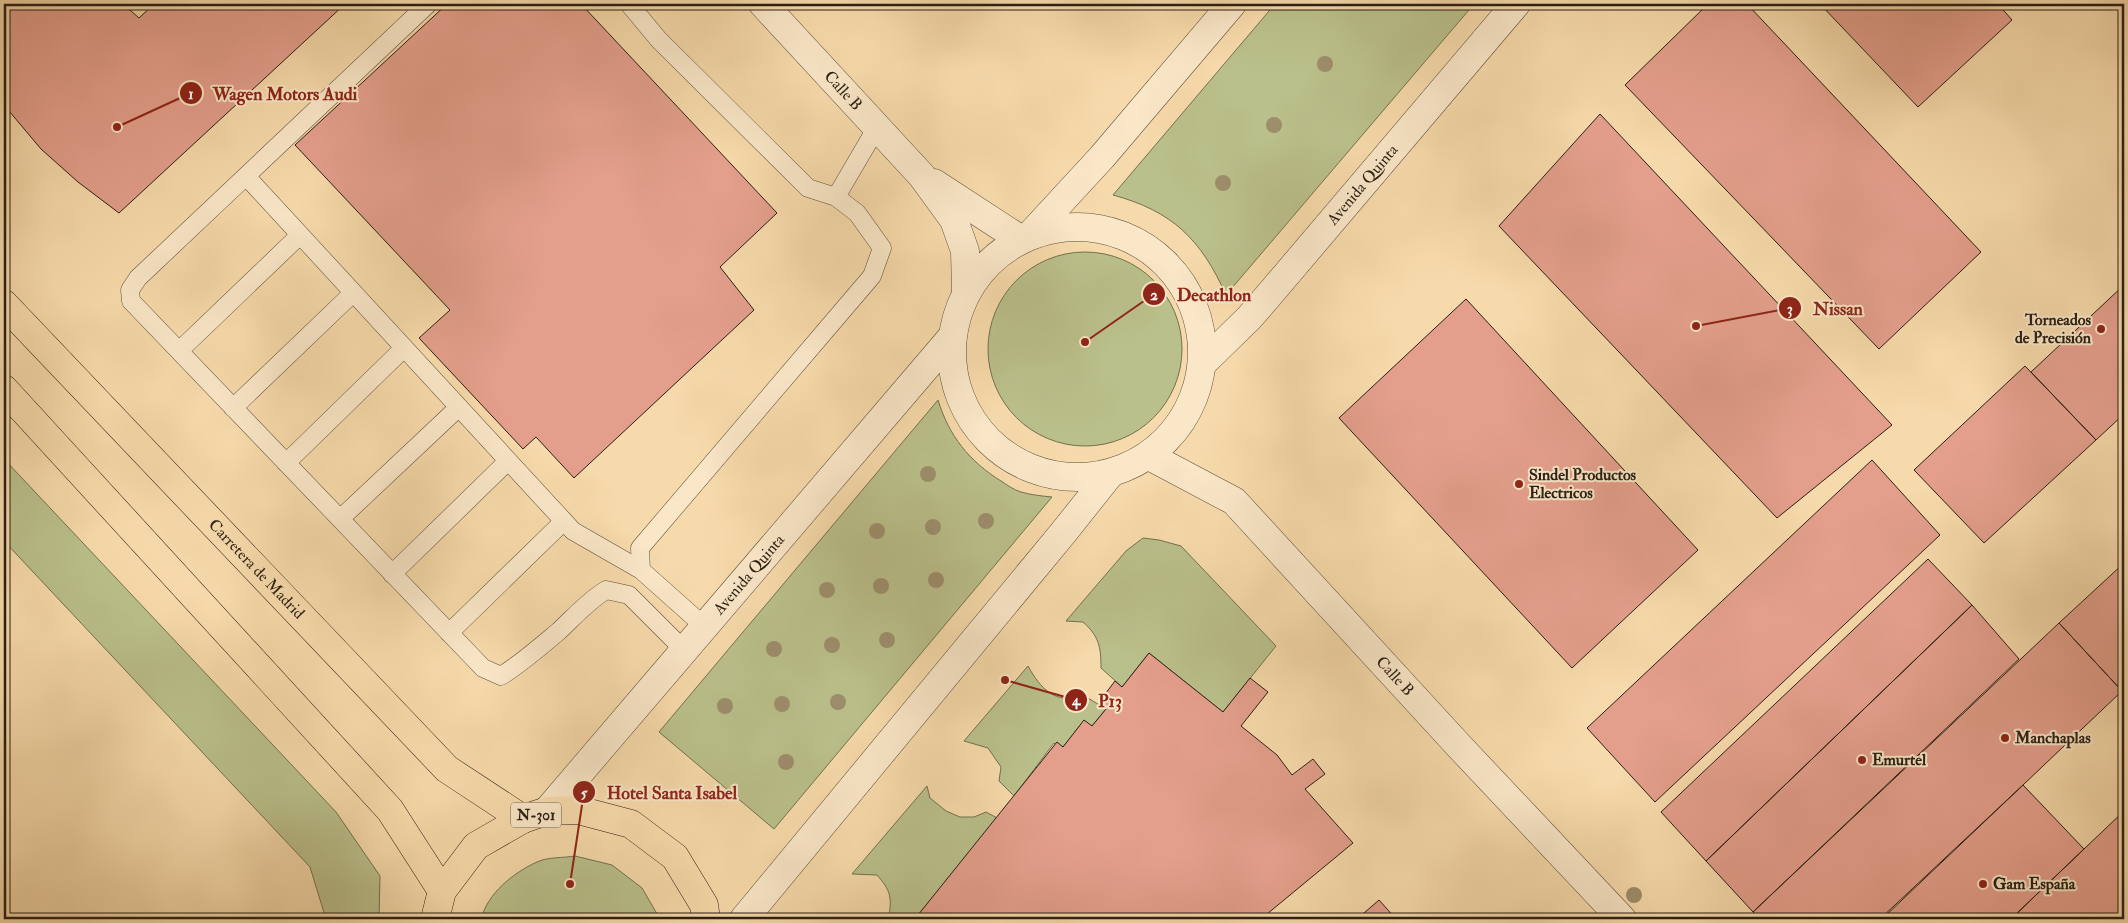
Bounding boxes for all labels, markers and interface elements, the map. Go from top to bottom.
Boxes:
street label: Calle B [820,67,866,115]
callout: Wagen Motors Audi [178,77,368,110]
text: Wagen Motors Audi [212,83,358,106]
text: 1 [188,85,194,104]
street label: Avenida Quinta [1322,140,1403,230]
callout: Decathlon [1142,278,1261,311]
text: Decathlon [1177,284,1252,307]
text: 2 [1150,286,1158,305]
callout: Nissan [1778,292,1873,325]
text: Nissan [1812,298,1864,321]
text: 3 [1787,300,1793,319]
place label: Torneados de Precisión [2015,310,2092,348]
marker: Torneados de Precisión [2095,323,2107,335]
place label: Sindel Productos Electricos [1529,465,1637,503]
marker: Sindel Productos Electricos [1513,478,1525,490]
street label: Carretera de Madrid [204,515,309,623]
street label: Avenida Quinta [708,530,789,620]
street label: Calle B [1372,652,1418,700]
callout: P13 [1063,684,1132,717]
text: P13 [1098,690,1122,713]
text: 4 [1071,691,1081,710]
place label: Manchaplas [2014,728,2091,749]
marker: Manchaplas [1999,732,2011,744]
place label: Emurtel [1872,750,1927,770]
marker: Emurtel [1856,754,1868,766]
callout: Hotel Santa Isabel [572,776,747,809]
text: Hotel Santa Isabel [607,782,738,805]
text: 5 [581,784,588,803]
road number: N-301 [511,802,561,828]
place label: Gam España [1993,874,2076,895]
marker: Gam España [1977,878,1989,890]

